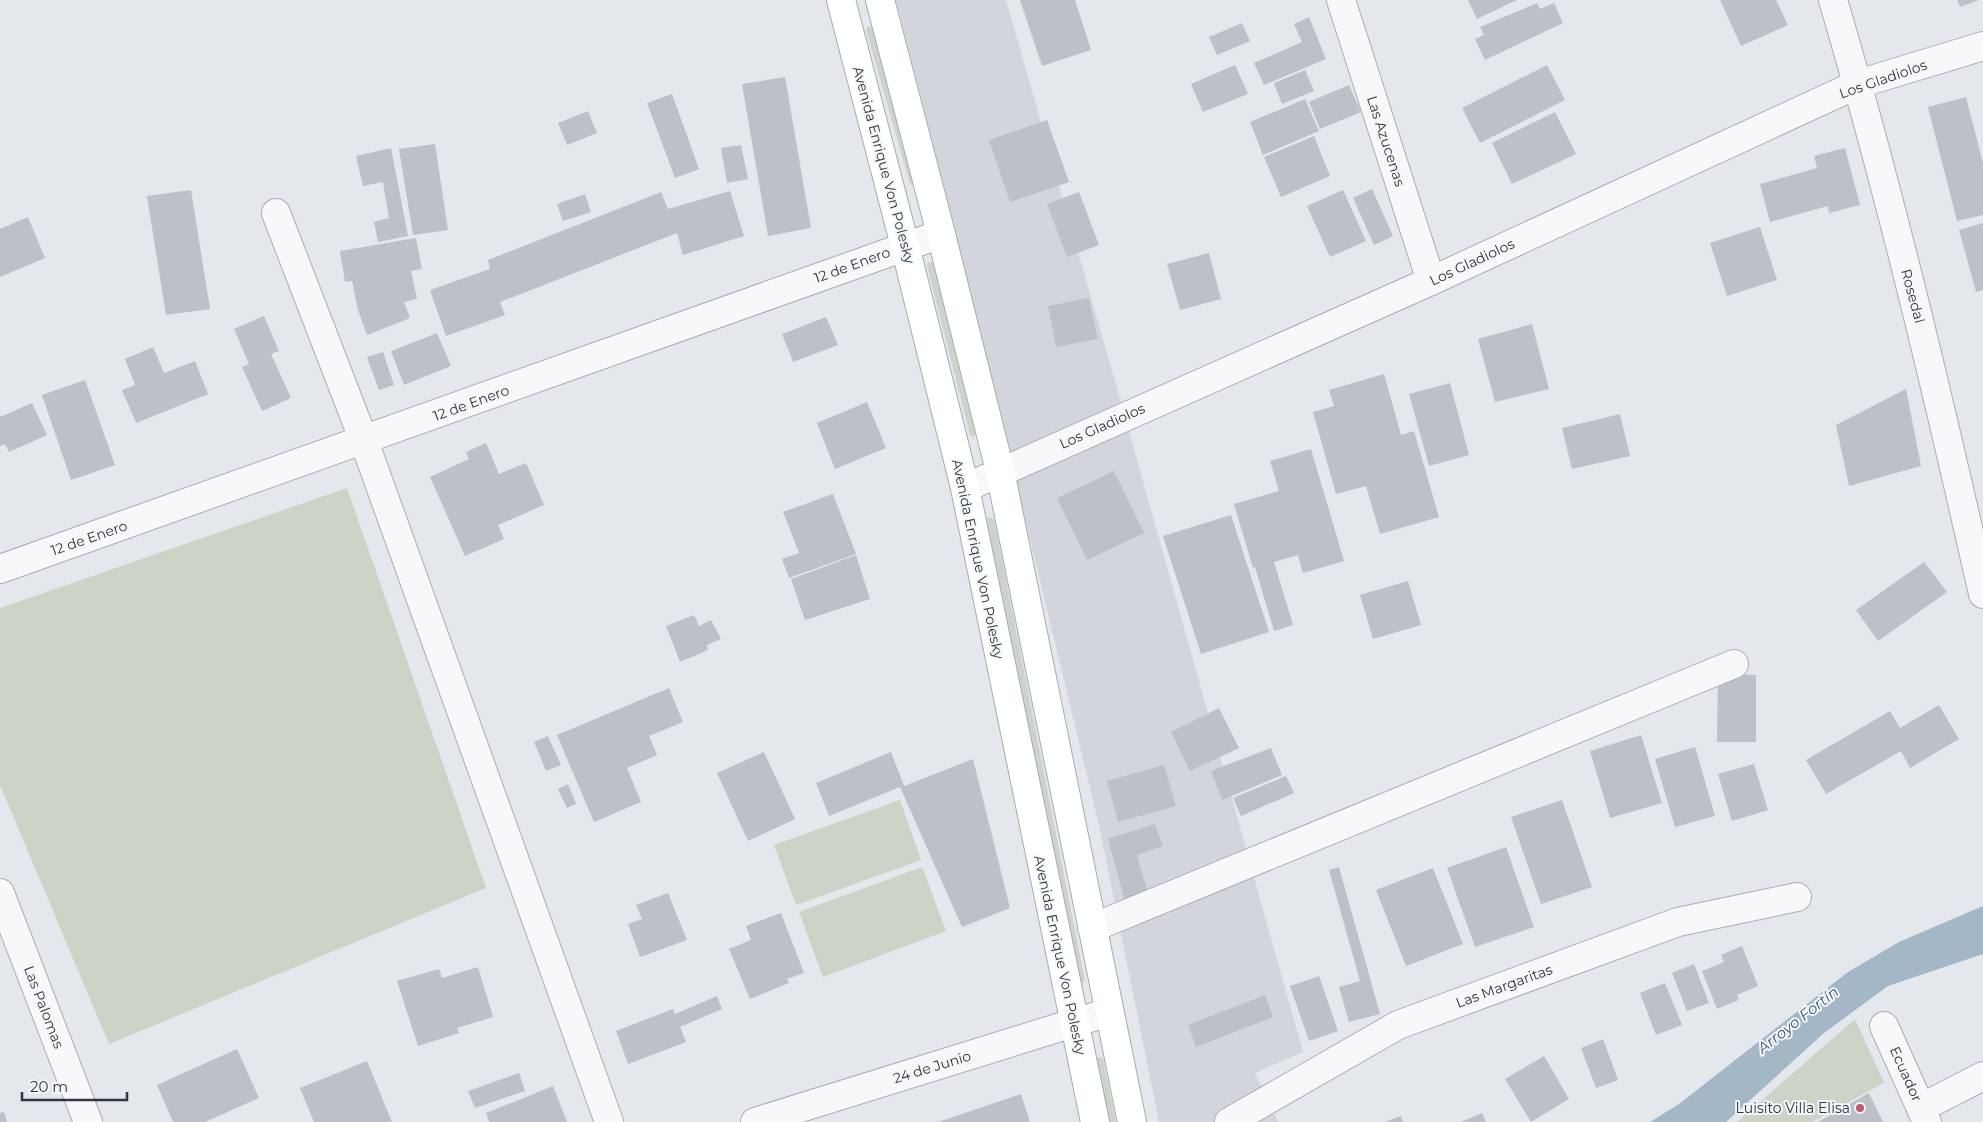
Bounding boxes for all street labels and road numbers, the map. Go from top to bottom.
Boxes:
street label: Los Gladiolos [1837,56,1929,102]
street label: Avenida Enrique Von Polesky [849,64,919,266]
street label: Las Azucenas [1363,93,1409,189]
street label: Los Gladiolos [1427,234,1517,290]
street label: 12 de Enero [811,243,893,287]
street label: Rosedal [1897,267,1929,325]
street label: 12 de Enero [430,381,512,425]
street label: Los Gladiolos [1056,399,1148,453]
street label: Avenida Enrique Von Polesky [948,458,1008,661]
street label: 12 de Enero [48,516,130,559]
street label: Avenida Enrique Von Polesky [1030,854,1090,1057]
street label: Las Margaritas [1453,960,1555,1012]
street label: Las Palomas [20,963,68,1051]
street label: Ecuador [1886,1044,1926,1105]
street label: 24 de Junio [891,1047,973,1087]

